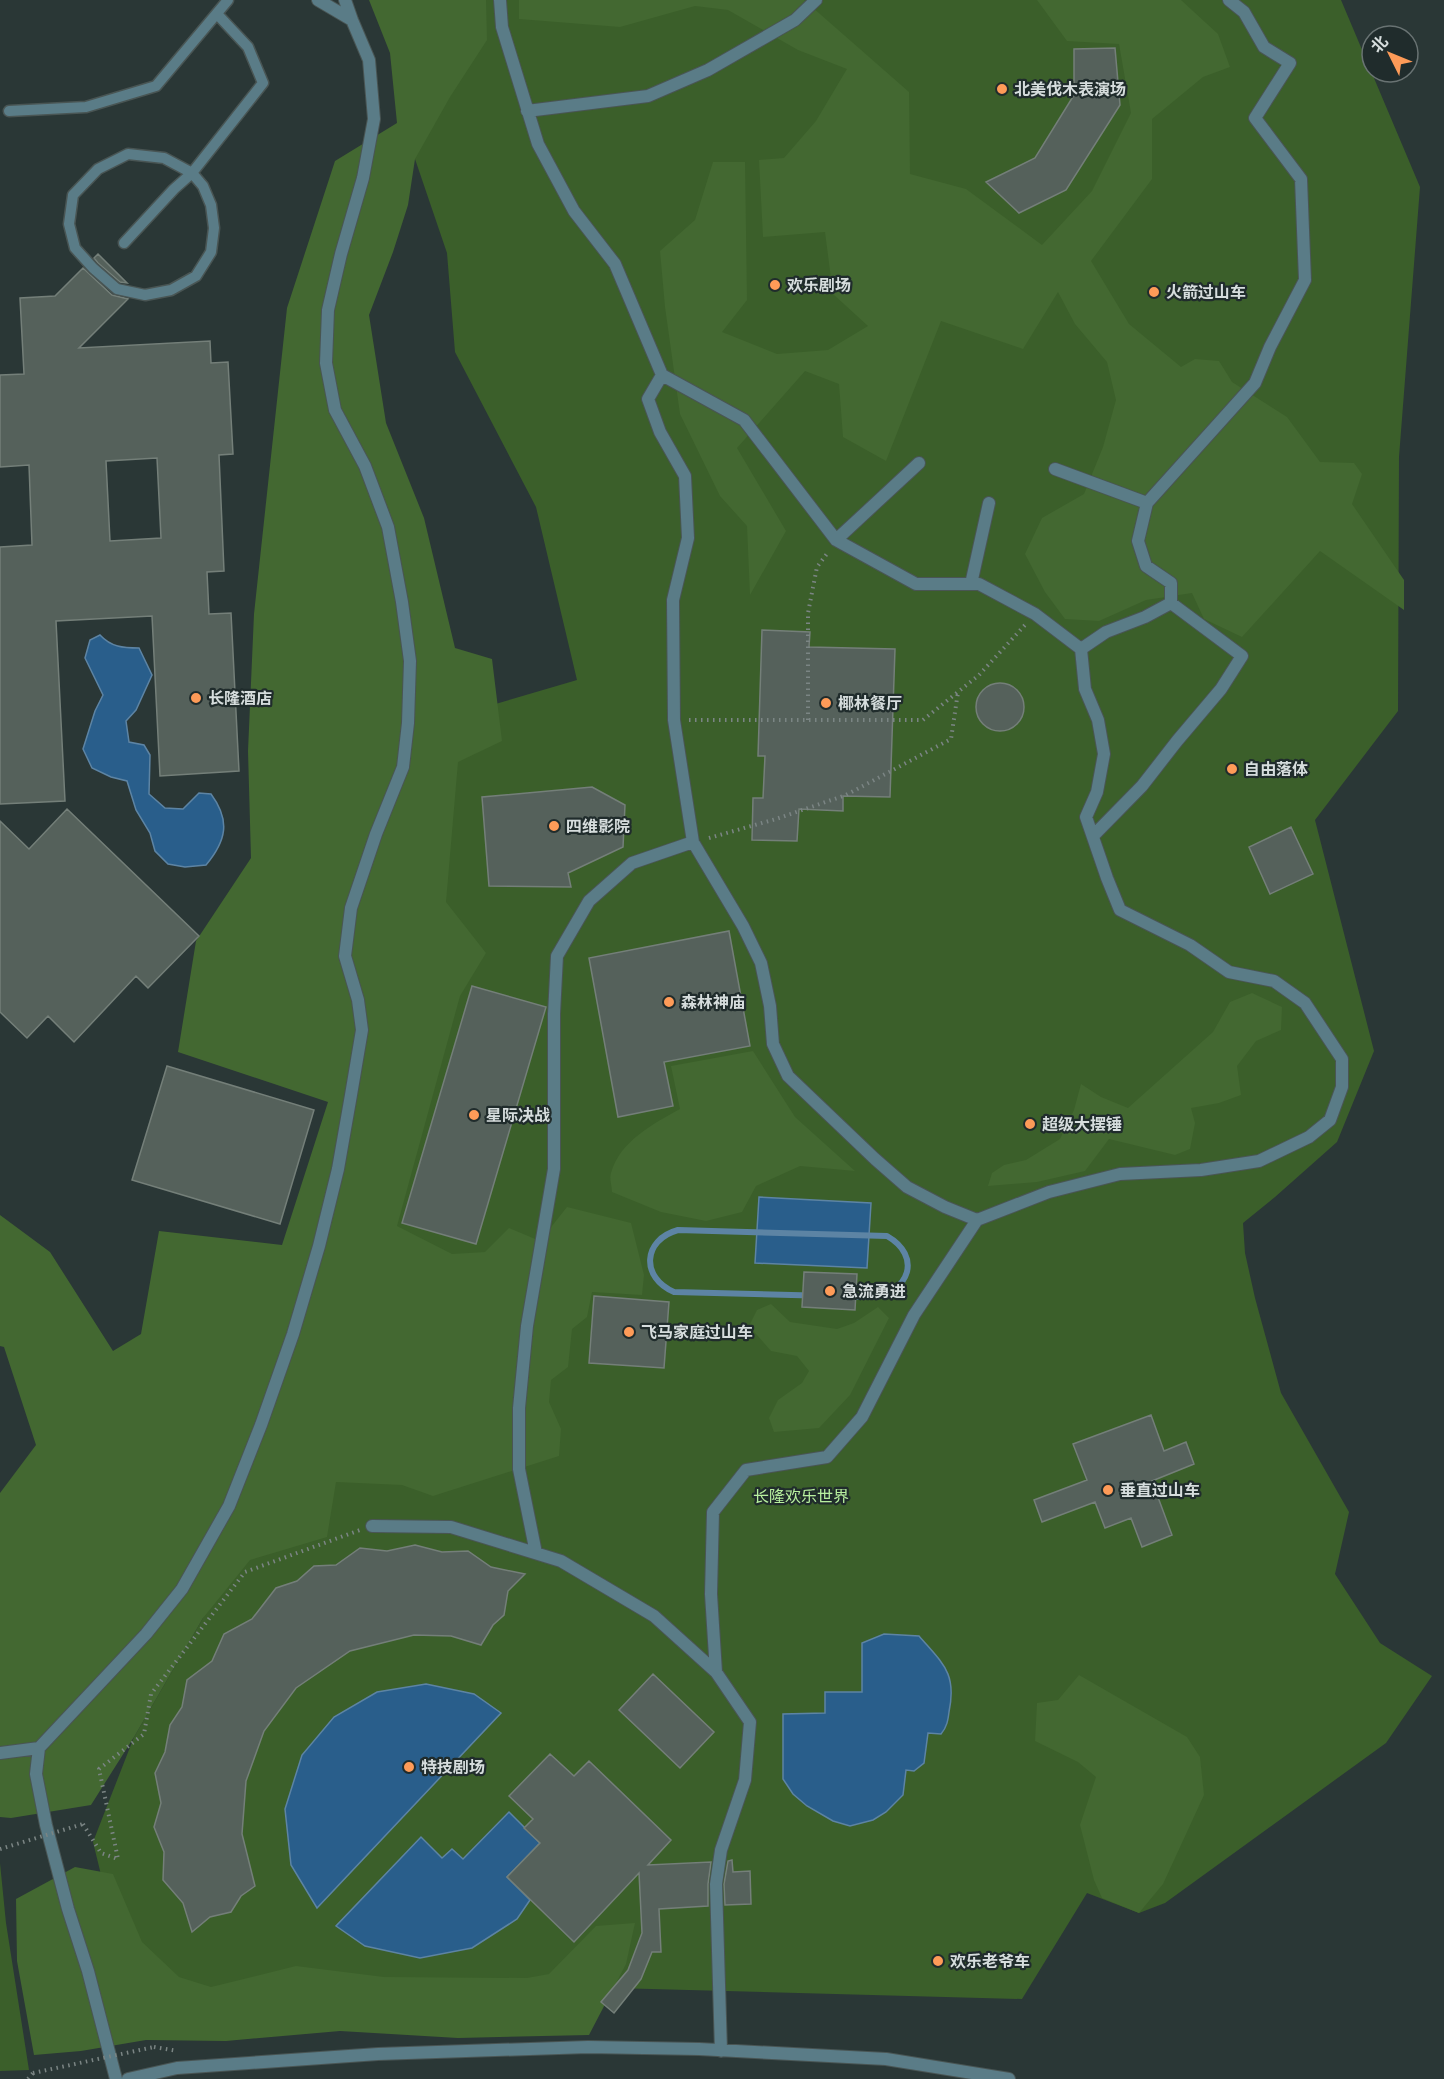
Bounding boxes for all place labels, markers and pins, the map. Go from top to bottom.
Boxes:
place label: 北美伐木表演场 [1014,78,1126,101]
marker: 北美伐木表演场 [995,82,1009,96]
place label: 欢乐剧场 [787,274,851,297]
marker: 欢乐剧场 [768,278,782,292]
place label: 火箭过山车 [1166,281,1246,304]
marker: 火箭过山车 [1147,285,1161,299]
place label: 长隆酒店 [208,687,272,710]
marker: 长隆酒店 [189,691,203,705]
place label: 椰林餐厅 [838,692,902,715]
marker: 椰林餐厅 [819,696,833,710]
place label: 自由落体 [1244,758,1308,781]
marker: 自由落体 [1225,762,1239,776]
place label: 四维影院 [566,815,630,838]
marker: 四维影院 [547,819,561,833]
place label: 森林神庙 [681,991,745,1014]
marker: 森林神庙 [662,995,676,1009]
place label: 星际决战 [486,1104,550,1127]
marker: 星际决战 [467,1108,481,1122]
place label: 超级大摆锤 [1042,1113,1122,1136]
marker: 超级大摆锤 [1023,1117,1037,1131]
place label: 急流勇进 [842,1280,906,1303]
marker: 急流勇进 [823,1284,837,1298]
place label: 飞马家庭过山车 [641,1321,753,1344]
marker: 飞马家庭过山车 [622,1325,636,1339]
place label: 垂直过山车 [1120,1479,1200,1502]
marker: 垂直过山车 [1101,1483,1115,1497]
place label: 特技剧场 [421,1756,485,1779]
marker: 特技剧场 [402,1760,416,1774]
place label: 欢乐老爷车 [950,1950,1030,1973]
marker: 欢乐老爷车 [931,1954,945,1968]

